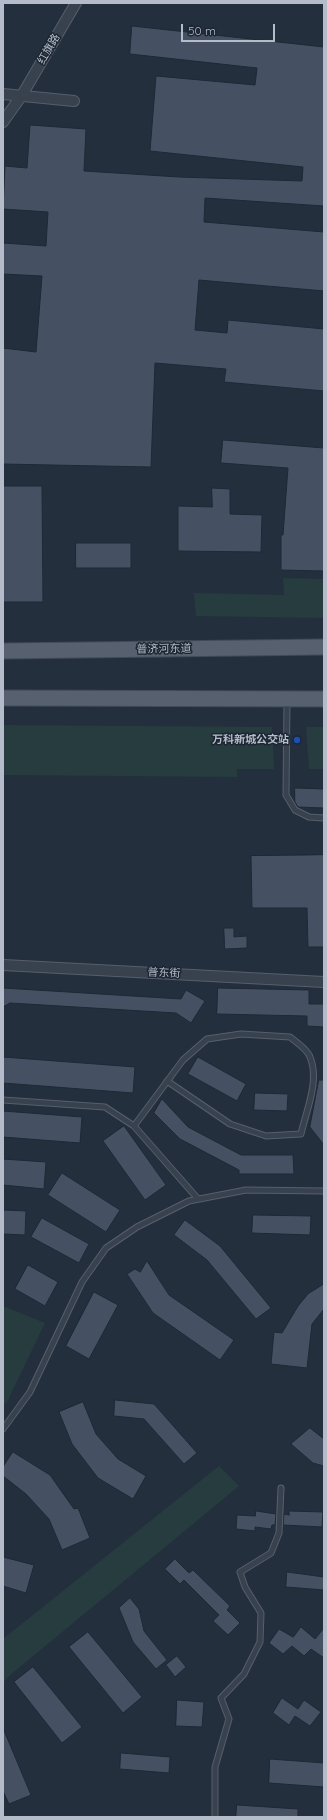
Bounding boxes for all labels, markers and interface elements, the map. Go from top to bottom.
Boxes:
scale bar [183,16,277,42]
text: 50 m [188,23,216,38]
street label: 红旗路 [35,31,63,67]
street label: 普济河东道 [136,642,192,656]
place label: 万科新城公交站 [212,733,289,747]
marker: 万科新城公交站 [292,735,302,745]
street label: 普东街 [147,966,181,980]

